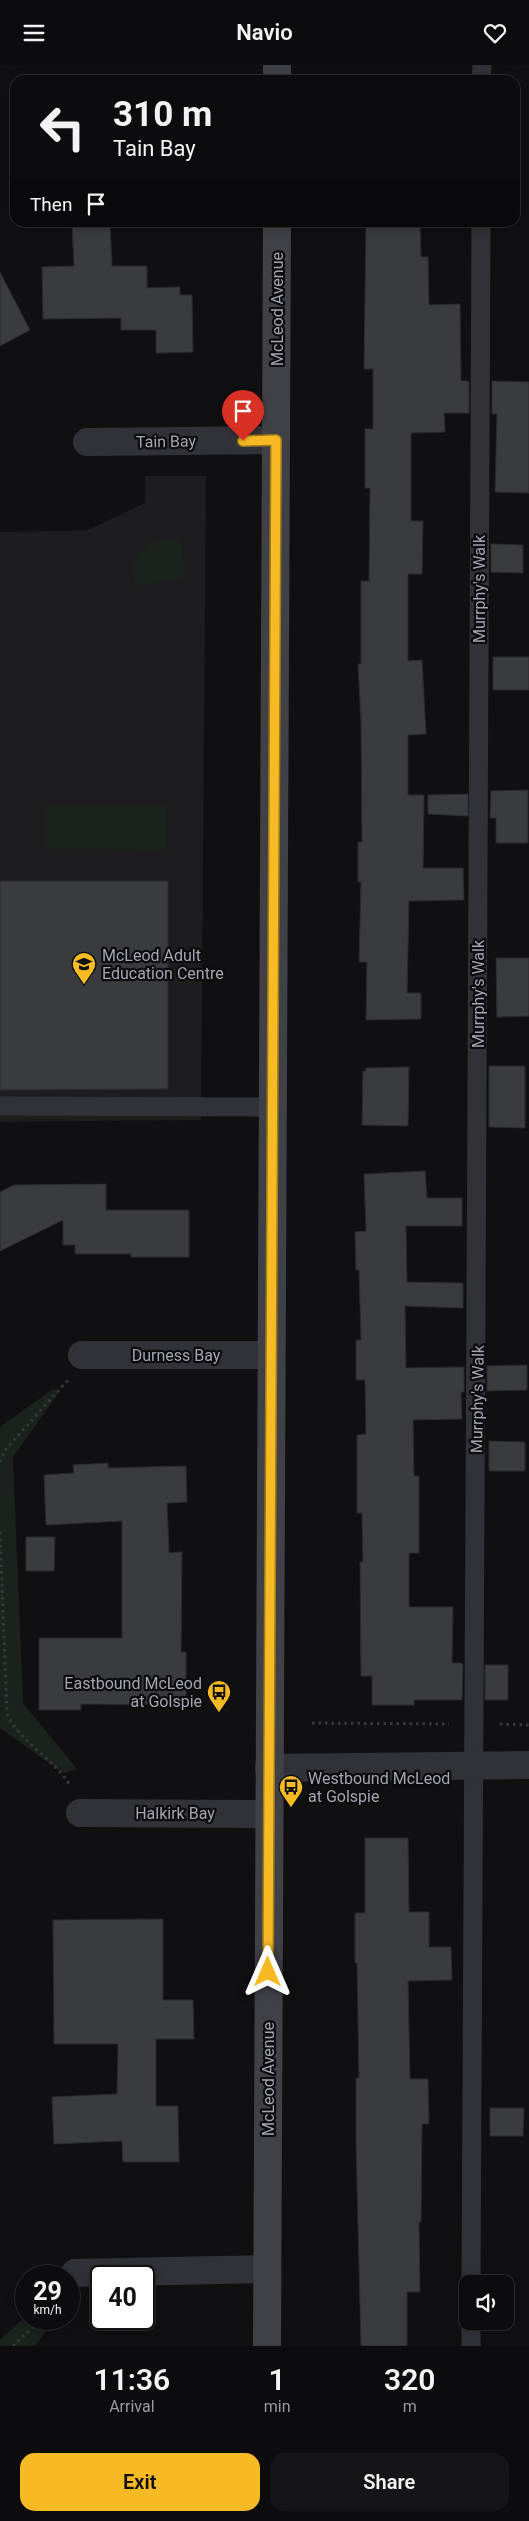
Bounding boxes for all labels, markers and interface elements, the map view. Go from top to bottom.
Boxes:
icon: menu [20,19,48,47]
icon: heart [481,19,509,47]
text: Navio [236,20,293,45]
text: 310 m [113,94,212,135]
icon: left [30,95,95,160]
text: Tain Bay [113,136,196,161]
icon: arrive [82,190,110,218]
text: Then [30,193,72,216]
street label: McLeod Avenue [268,252,287,366]
pin [222,390,264,441]
icon: arrive [229,397,257,425]
street label: Tain Bay [136,431,197,452]
street label: Murrphy's Walk [470,534,489,643]
street label: Murrphy's Walk [469,939,488,1048]
place label: McLeod Adult Education Centre [102,946,224,983]
school or university icon: McLeod Adult Education Centre [71,951,97,985]
street label: Murrphy's Walk [467,1344,488,1453]
street label: Durness Bay [132,1346,221,1365]
place label: Eastbound McLeod at Golspie [64,1674,202,1711]
bus stop icon: Eastbound McLeod at Golspie [206,1679,232,1713]
place label: Westbound McLeod at Golspie [308,1769,450,1806]
bus stop icon: Westbound McLeod at Golspie [278,1774,304,1808]
street label: Halkirk Bay [135,1804,215,1823]
position arrow [241,1945,293,1997]
street label: McLeod Avenue [259,2022,278,2136]
speed limit sign: 40 [90,2265,155,2330]
map controls [459,2275,514,2330]
button: sound [459,2275,514,2330]
text: 29 [33,2277,62,2306]
text: km/h [33,2303,62,2317]
text: 11:36 [94,2362,170,2397]
text: 1 [269,2362,286,2397]
text: 320 [384,2362,435,2397]
text: Arrival [109,2397,155,2416]
text: min [264,2397,291,2416]
text: m [403,2397,417,2416]
button: Exit [20,2453,260,2511]
button: Share [270,2453,509,2511]

